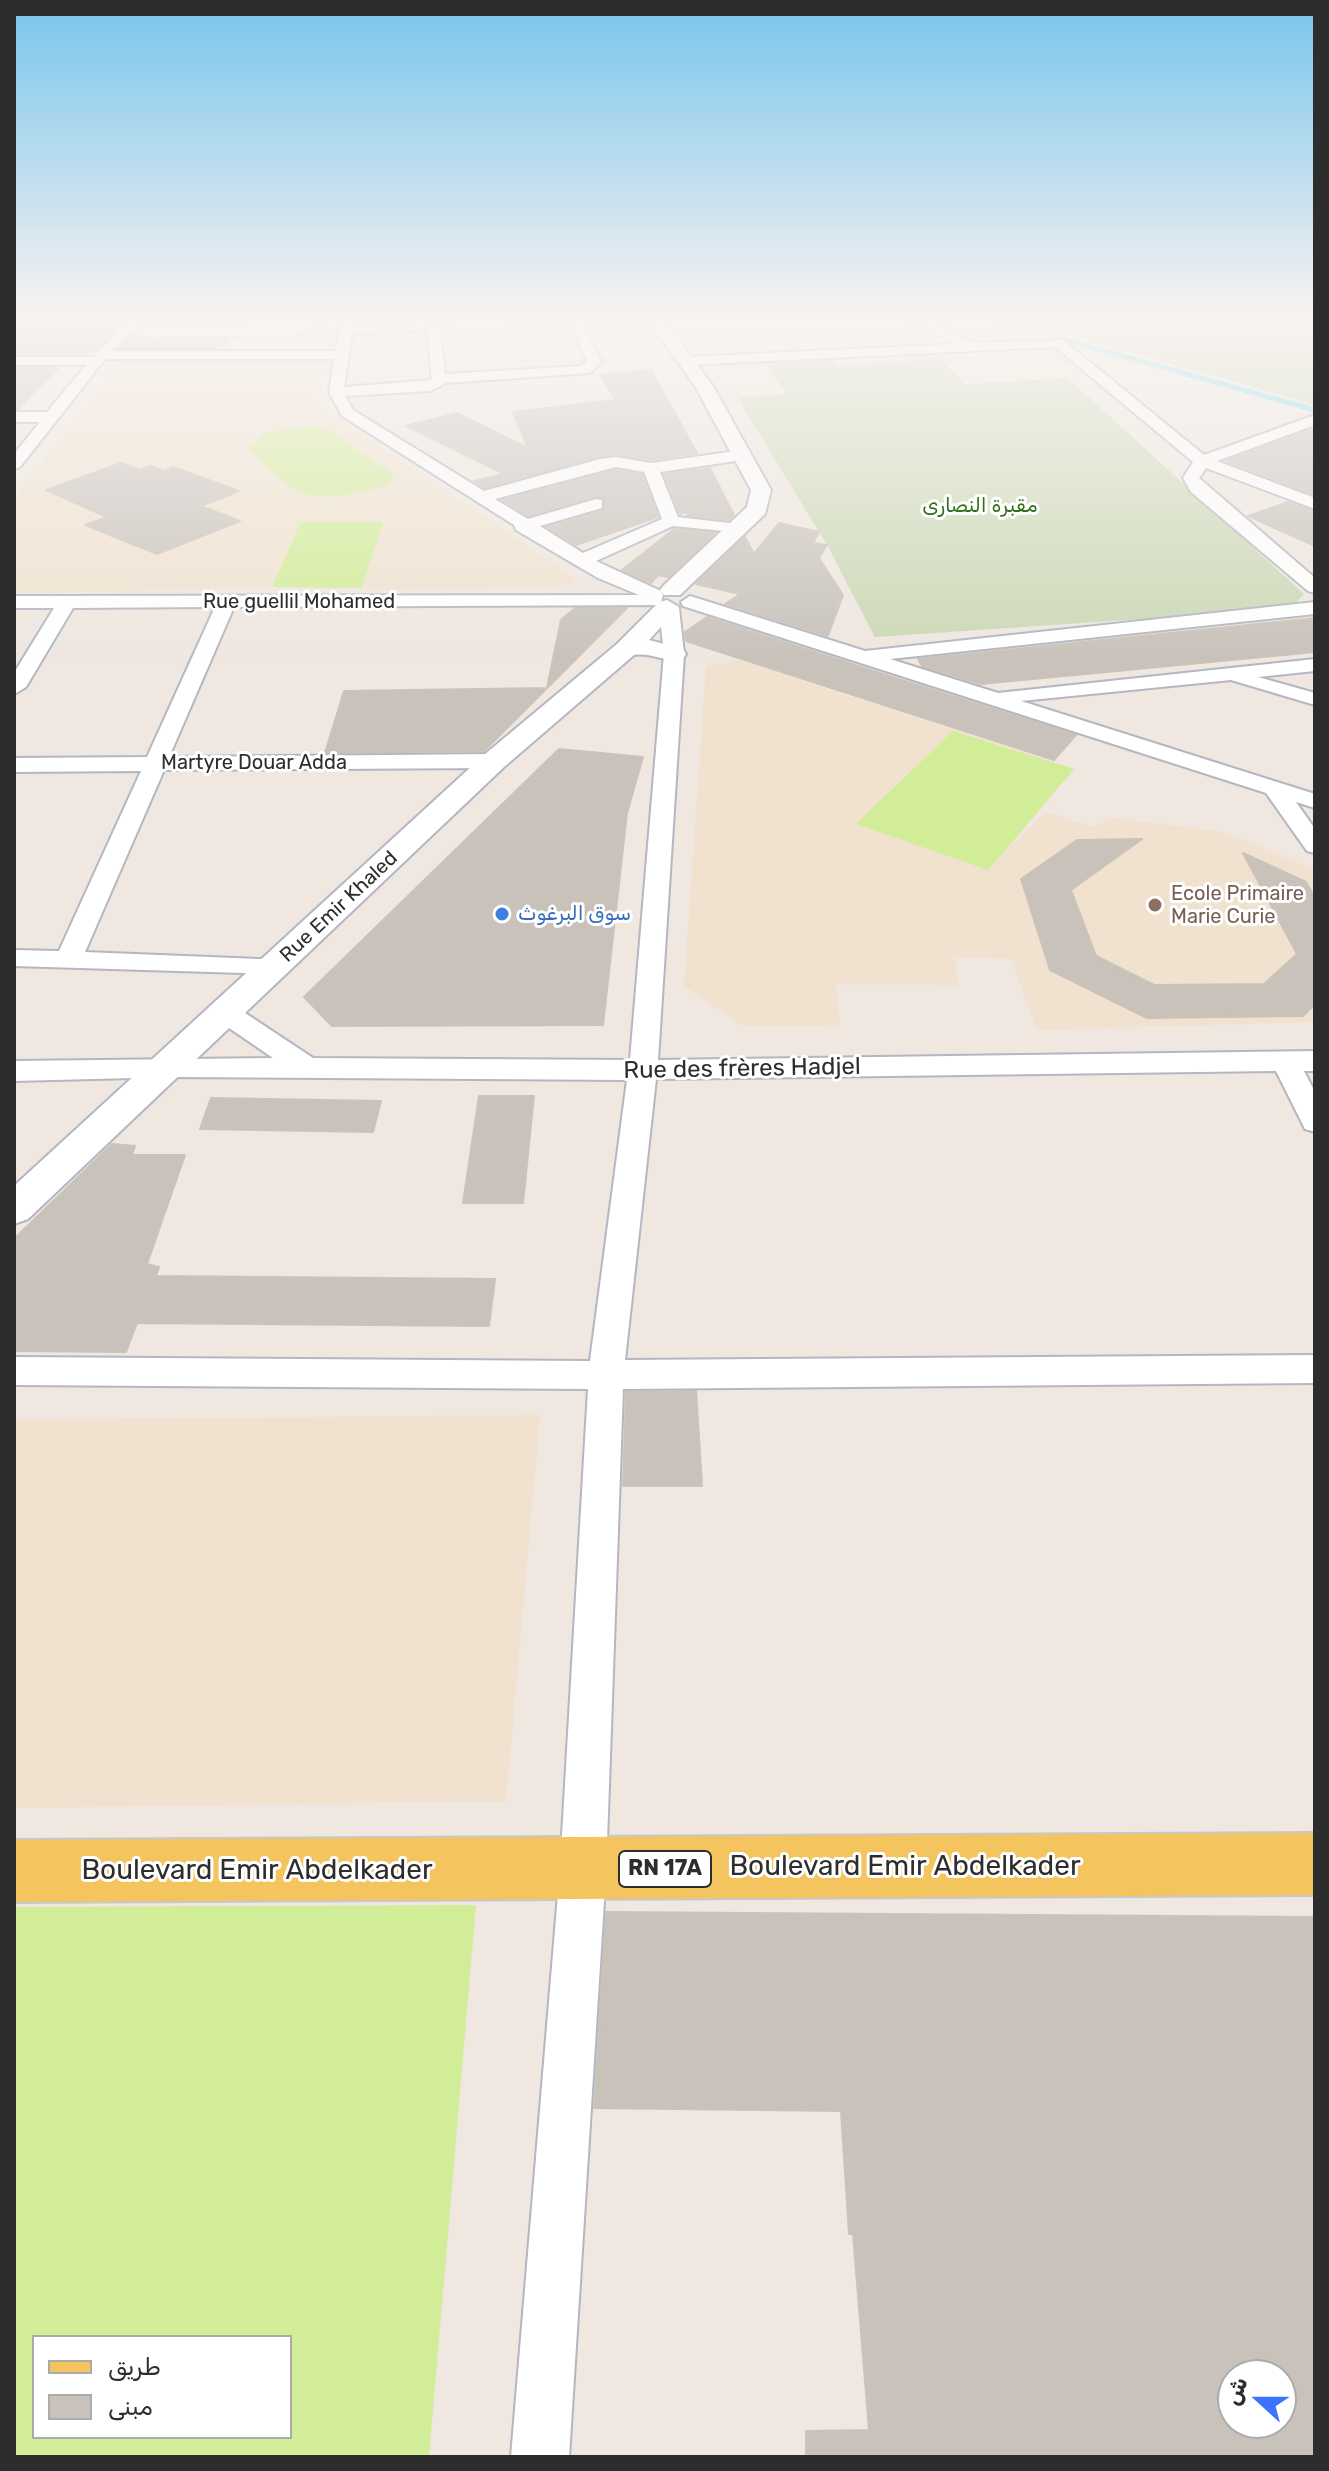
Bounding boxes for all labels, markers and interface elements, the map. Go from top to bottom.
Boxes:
park label: مقبرة النصارى [922,494,1038,518]
street label: Rue guellil Mohamed [203,590,395,614]
street label: Martyre Douar Adda [161,751,347,775]
street label: Rue Emir Khaled [275,847,403,967]
place label: Ecole Primaire Marie Curie [1171,882,1304,929]
marker: Ecole Primaire Marie Curie [1146,896,1164,914]
place label: سوق البرغوث [518,902,631,926]
marker: سوق البرغوث [493,905,511,923]
street label: Rue des frères Hadjel [623,1053,861,1085]
street label: Boulevard Emir Abdelkader [729,1850,1081,1884]
road number: RN 17A [619,1851,711,1887]
street label: Boulevard Emir Abdelkader [81,1854,433,1888]
legend [32,2335,292,2439]
text: طريق [108,2353,161,2381]
north arrow [1217,2359,1297,2439]
text: ش [1218,2373,1254,2409]
text: مبنى [108,2393,153,2421]

